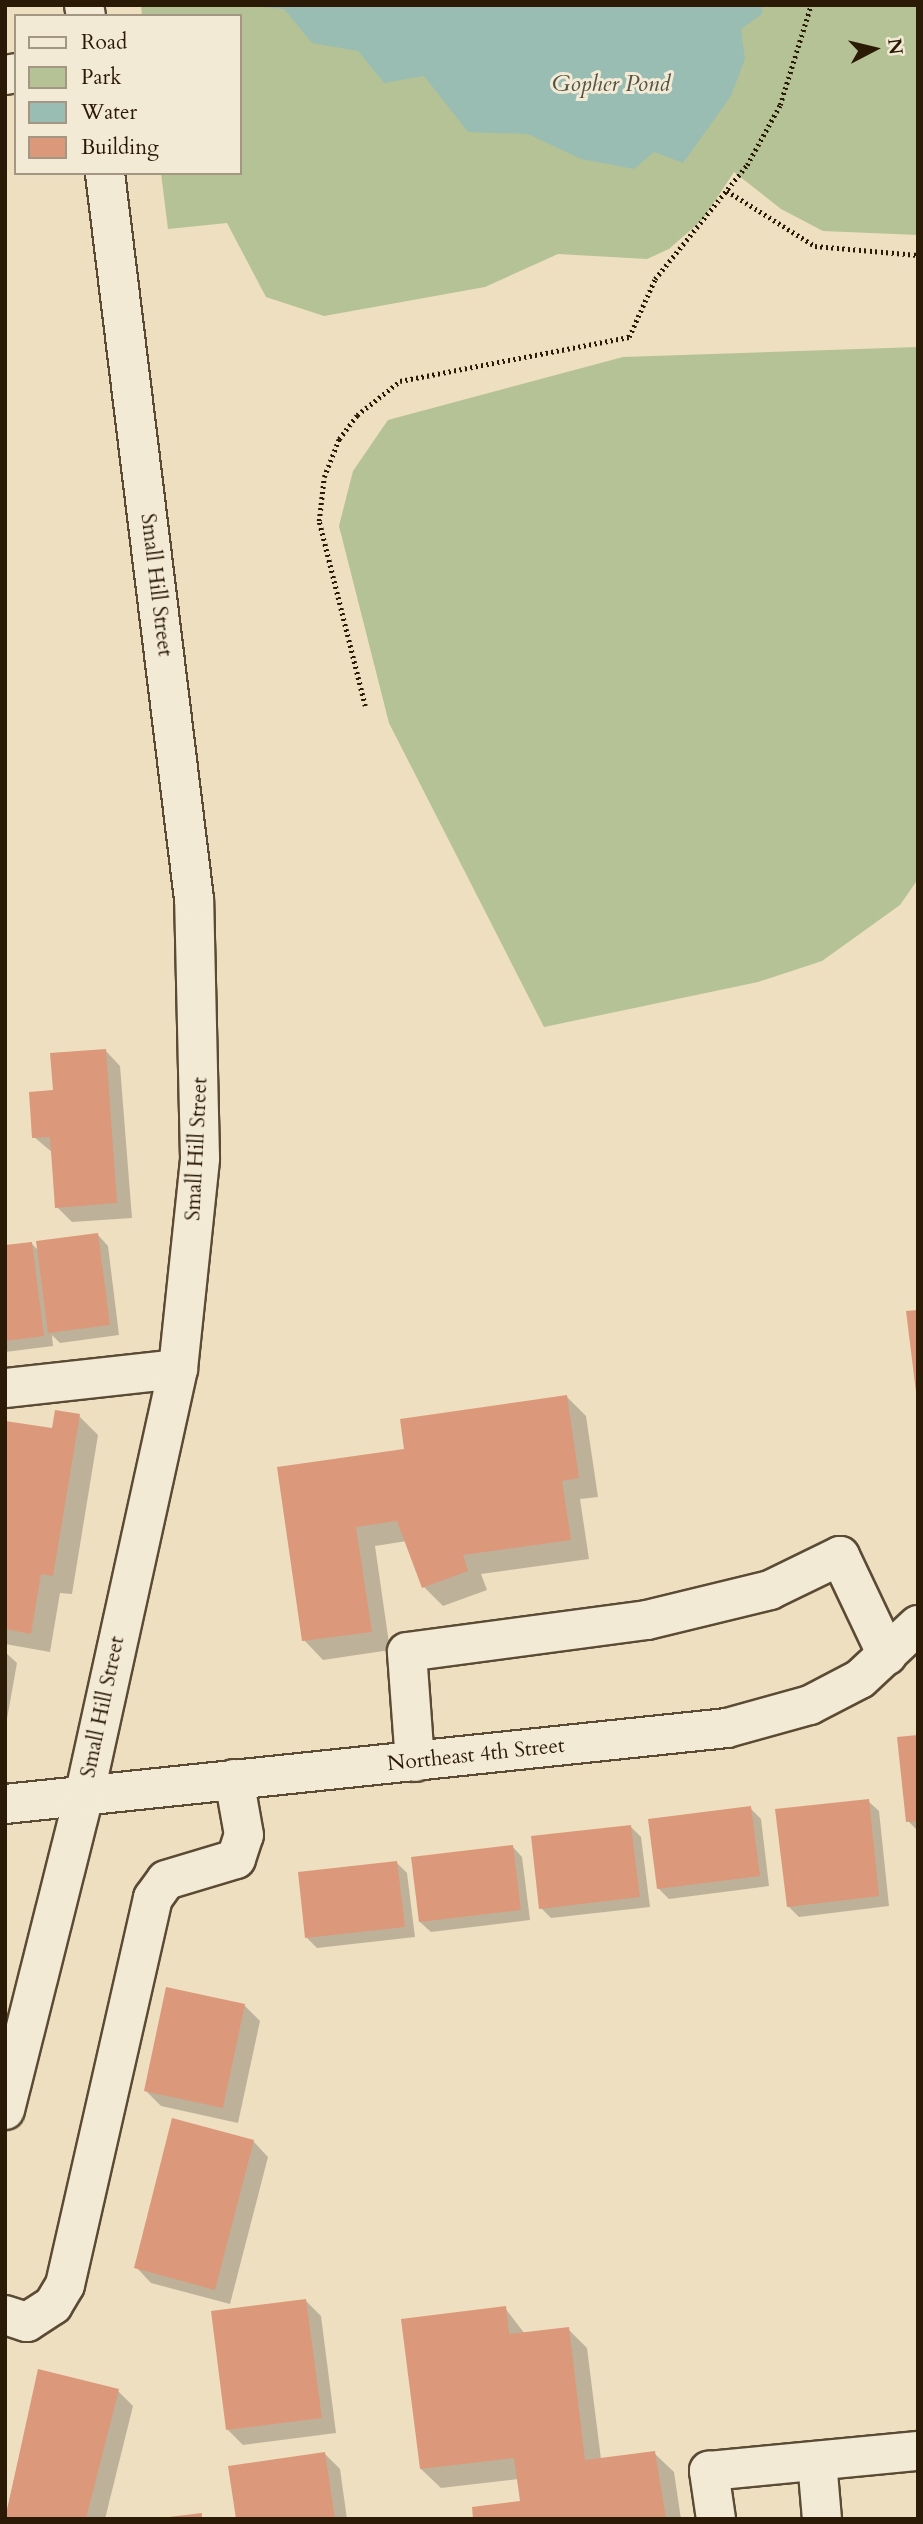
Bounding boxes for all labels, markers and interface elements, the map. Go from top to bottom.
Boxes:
legend [14,14,242,175]
north arrow [839,14,909,84]
text: Road [81,28,127,57]
text: N [881,37,909,56]
text: Park [81,63,121,92]
water label: Gopher Pond [552,70,670,98]
text: Water [81,98,137,127]
text: Building [81,133,159,162]
street label: Small Hill Street [135,512,177,658]
street label: Small Hill Street [181,1076,213,1222]
street label: Small Hill Street [76,1634,130,1780]
street label: Northeast 4th Street [386,1733,566,1777]

